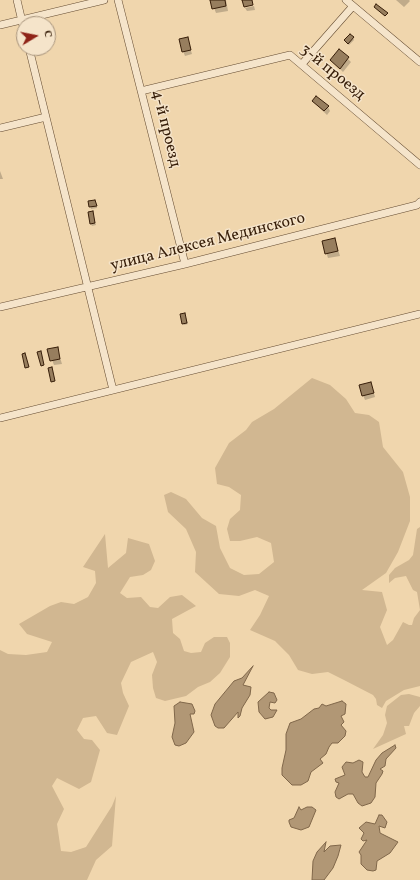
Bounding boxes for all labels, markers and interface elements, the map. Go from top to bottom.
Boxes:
north arrow [16,16,56,56]
text: С [39,29,55,39]
street label: 3-й проезд [295,41,369,105]
street label: 4-й проезд [146,88,184,170]
street label: улица Алексея Мединского [109,210,307,276]

